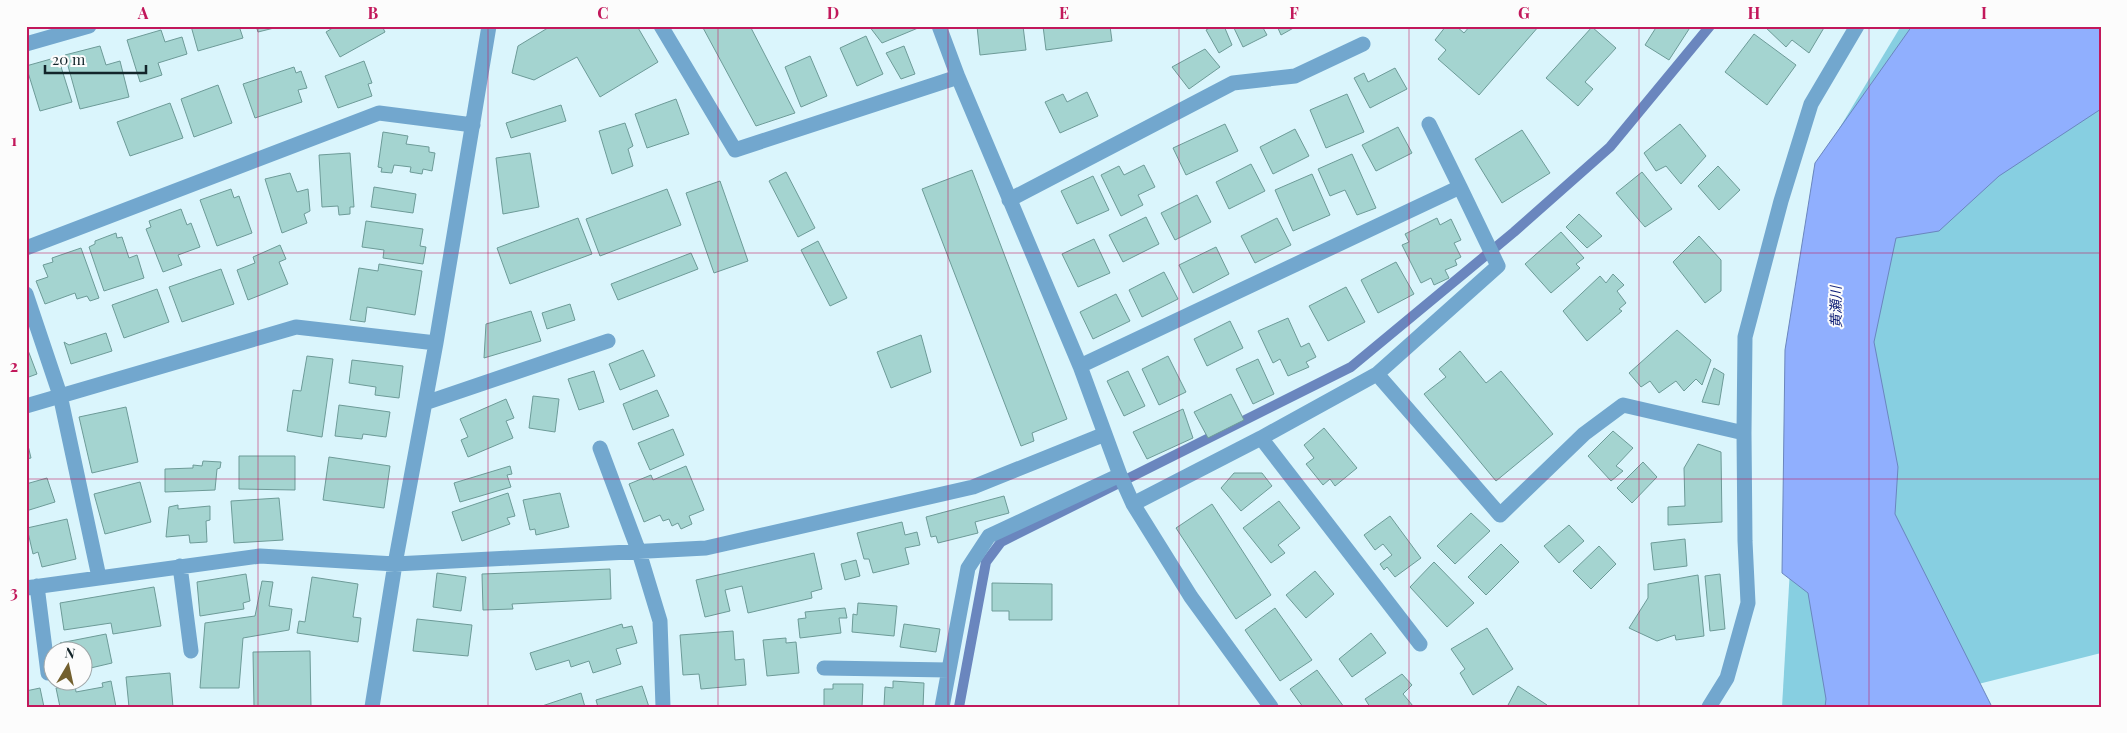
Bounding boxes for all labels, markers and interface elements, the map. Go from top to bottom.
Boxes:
text: A [137,2,149,23]
text: B [368,2,379,23]
text: C [597,2,609,23]
text: D [827,2,839,23]
text: E [1059,2,1069,23]
text: F [1289,2,1299,23]
text: G [1518,2,1530,23]
text: H [1748,2,1761,23]
text: I [1981,2,1987,23]
scale bar [45,42,146,74]
text: 20 m [52,49,86,69]
text: 1 [11,129,17,150]
water label: 黄瀬川 [1826,284,1845,328]
text: 2 [10,355,18,376]
text: 3 [10,581,18,602]
north arrow [42,640,92,690]
text: N [64,642,77,663]

